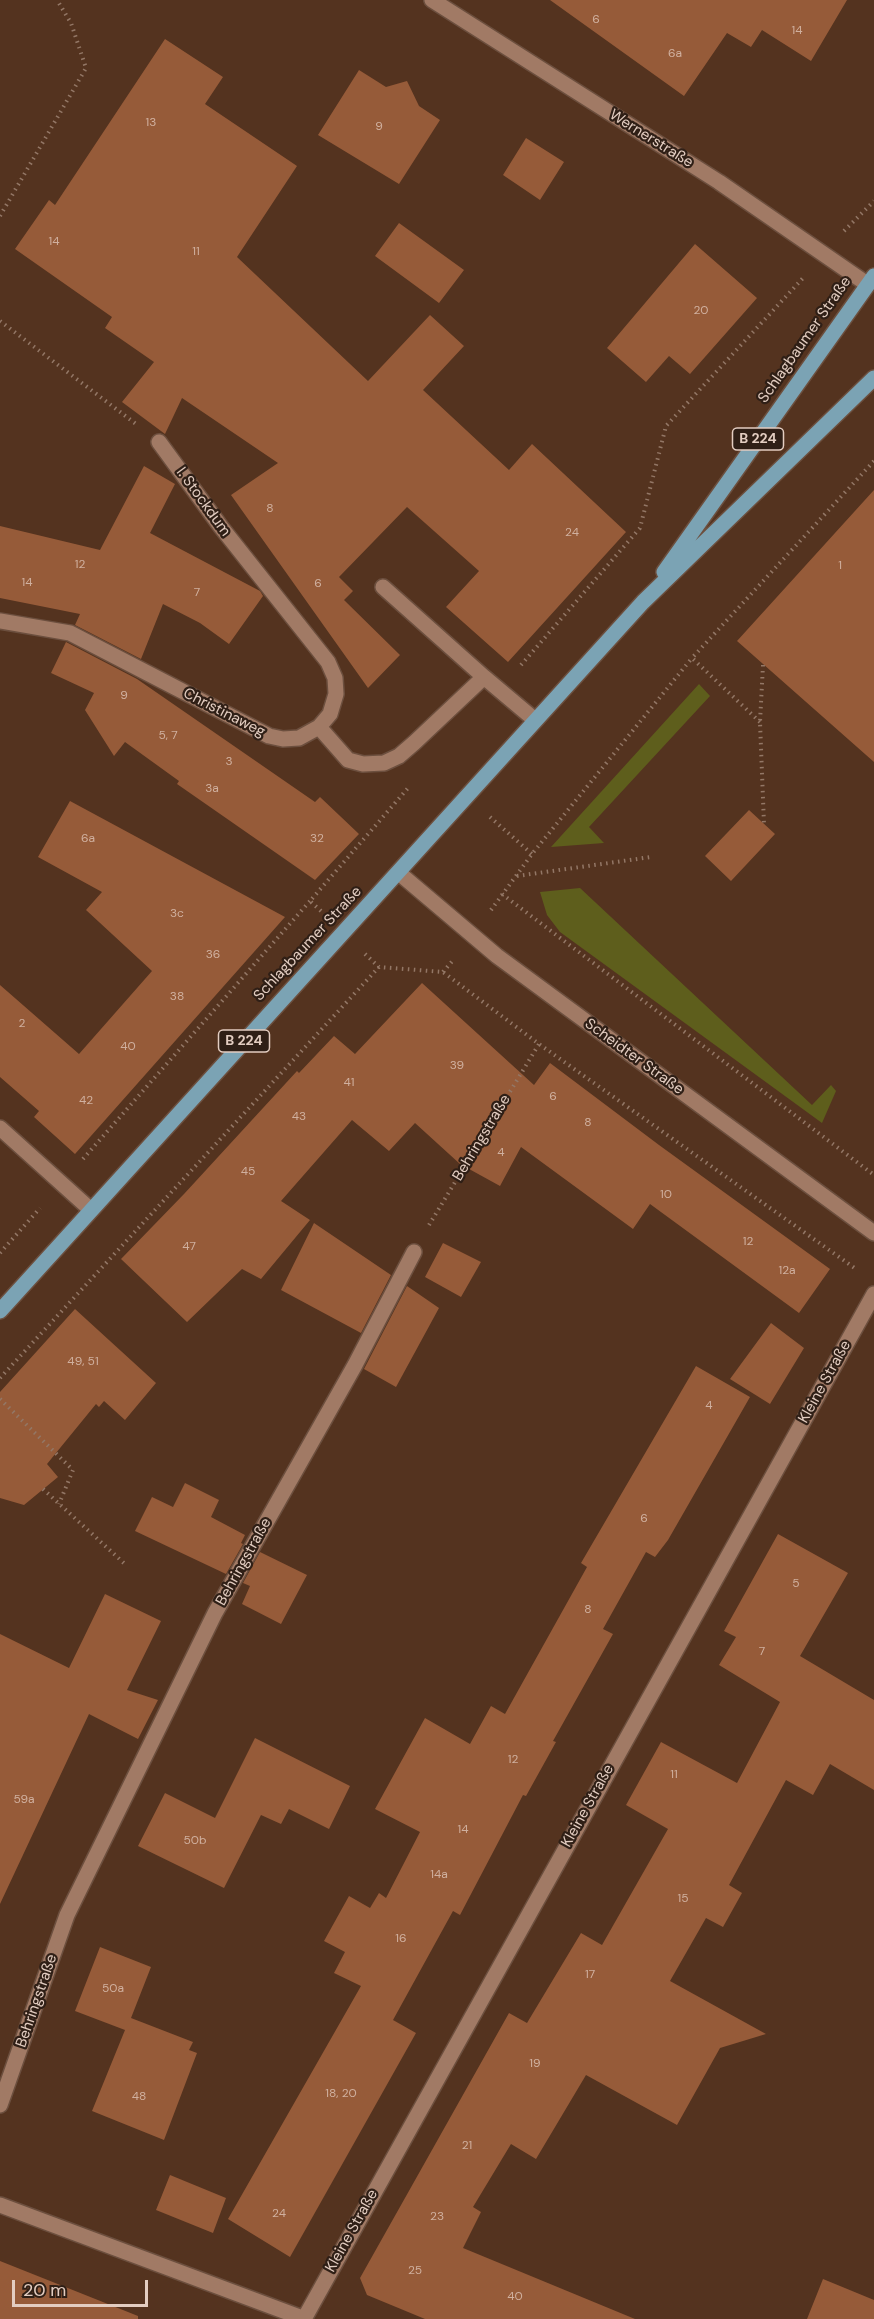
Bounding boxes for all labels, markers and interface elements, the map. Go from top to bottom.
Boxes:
house number: 6 [592,13,600,27]
house number: 14 [791,24,803,38]
house number: 6a [668,47,682,61]
street label: Wernerstraße [606,106,696,172]
house number: 13 [146,116,156,130]
house number: 9 [375,120,383,134]
house number: 14 [48,235,60,249]
house number: 11 [192,245,200,259]
street label: Schlagbaumer Straße [755,273,855,407]
house number: 20 [694,304,708,318]
road number: B 224 [732,428,783,450]
street label: I. Stockdum [172,464,234,540]
house number: 8 [266,502,274,516]
house number: 24 [565,526,579,540]
house number: 12 [75,558,85,572]
house number: 1 [838,559,842,573]
house number: 14 [21,576,33,590]
house number: 6 [314,577,322,591]
house number: 7 [194,586,200,600]
street label: Christinaweg [180,685,268,741]
house number: 9 [120,689,128,703]
house number: 5, 7 [158,729,178,743]
house number: 3 [225,755,233,769]
house number: 3a [205,782,219,796]
house number: 6a [81,832,95,846]
house number: 32 [310,832,324,846]
street label: Schlagbaumer Straße [250,883,366,1005]
house number: 3c [170,907,184,921]
house number: 36 [206,948,220,962]
house number: 38 [170,990,184,1004]
street label: Scheidter Straße [581,1015,687,1099]
house number: 2 [19,1017,25,1031]
road number: B 224 [218,1030,270,1052]
house number: 40 [120,1040,136,1054]
house number: 39 [450,1059,464,1073]
house number: 41 [343,1076,355,1090]
house number: 6 [549,1090,557,1104]
street label: Behringstraße [449,1092,515,1184]
house number: 42 [79,1094,93,1108]
house number: 43 [292,1110,306,1124]
house number: 8 [584,1116,592,1130]
house number: 4 [497,1146,505,1160]
house number: 45 [241,1165,255,1179]
house number: 10 [660,1188,672,1202]
house number: 12 [743,1235,753,1249]
house number: 47 [182,1240,196,1254]
house number: 12a [778,1264,796,1278]
street label: Kleine Straße [795,1337,855,1427]
house number: 49, 51 [67,1355,99,1369]
house number: 4 [705,1399,713,1413]
house number: 6 [640,1512,648,1526]
street label: Behringstraße [213,1515,275,1609]
house number: 5 [792,1577,800,1591]
house number: 8 [584,1603,592,1617]
house number: 7 [759,1645,765,1659]
house number: 12 [508,1753,518,1767]
street label: Kleine Straße [558,1761,618,1851]
house number: 11 [670,1768,678,1782]
house number: 59a [13,1793,35,1807]
house number: 14 [457,1823,469,1837]
house number: 50b [183,1834,207,1848]
house number: 14a [430,1868,448,1882]
house number: 15 [677,1892,689,1906]
house number: 16 [395,1932,407,1946]
street label: Behringstraße [13,1952,61,2050]
house number: 17 [585,1968,595,1982]
house number: 50a [102,1982,124,1996]
house number: 19 [529,2057,541,2071]
house number: 18, 20 [325,2087,357,2101]
house number: 48 [132,2090,146,2104]
house number: 21 [462,2139,472,2153]
street label: Kleine Straße [322,2186,382,2276]
house number: 24 [272,2207,286,2221]
house number: 23 [430,2210,444,2224]
house number: 25 [408,2264,422,2278]
scale bar [15,2268,152,2306]
text: 20 m [23,2278,66,2302]
house number: 40 [507,2290,523,2304]

